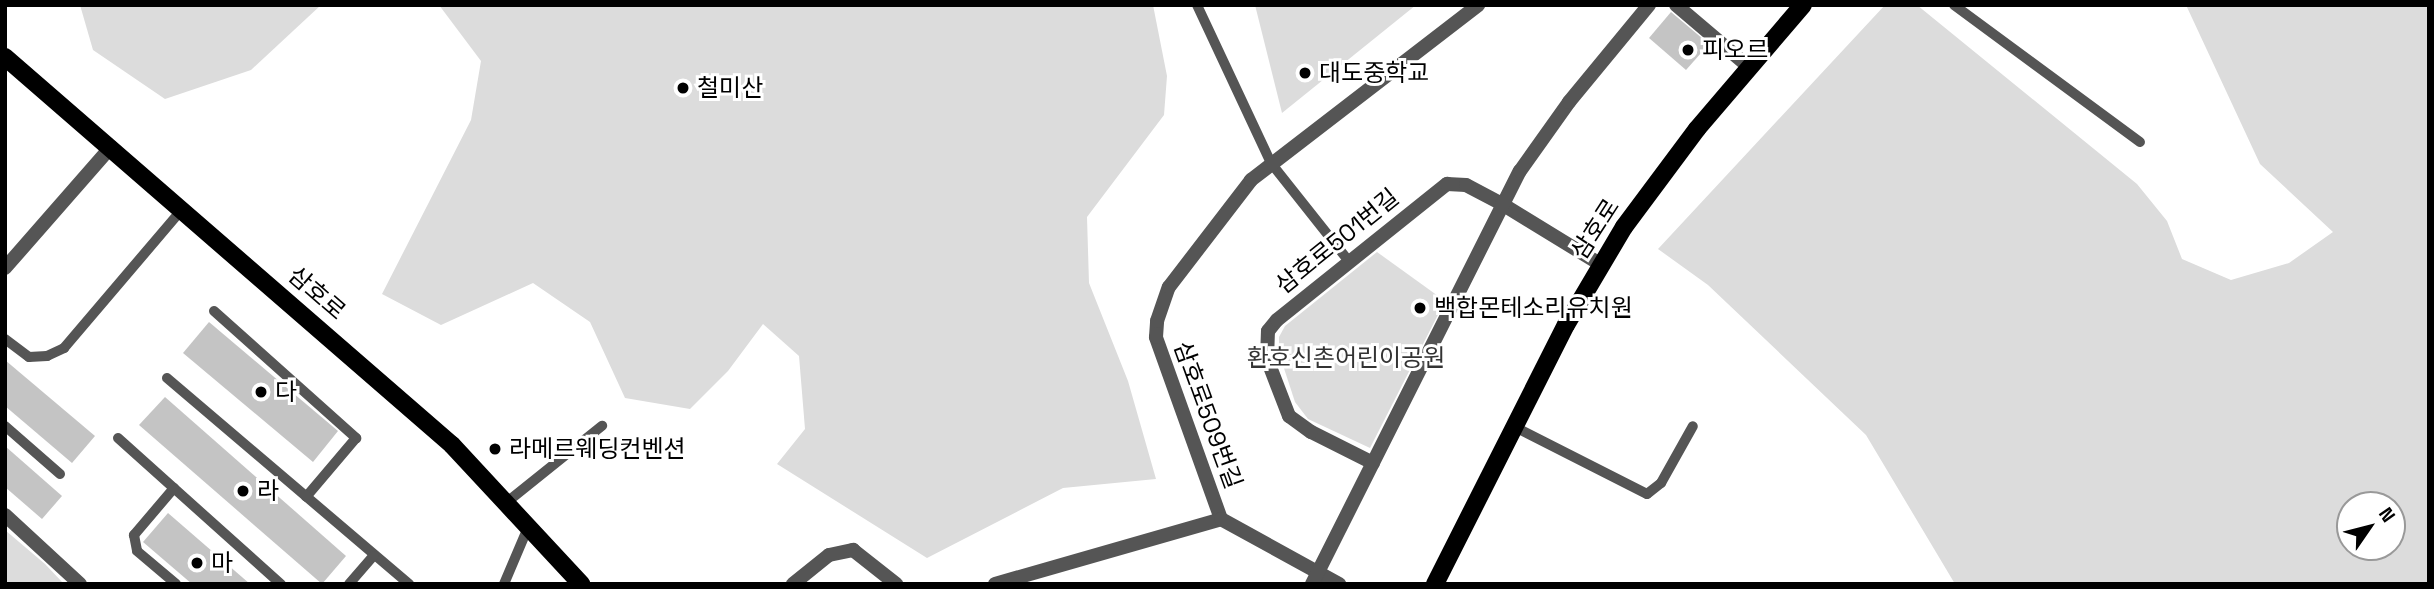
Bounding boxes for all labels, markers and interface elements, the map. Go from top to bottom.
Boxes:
place label: 피오르 [1702,36,1768,64]
marker: 피오르 [1680,42,1696,58]
place label: 대도중학교 [1319,59,1429,87]
marker: 대도중학교 [1297,65,1313,81]
place label: 철미산 [697,74,763,102]
marker: 철미산 [675,80,691,96]
street label: 삼호로501번길 [1270,183,1404,299]
street label: 삼호로 [1565,193,1625,265]
street label: 삼호로 [283,260,351,326]
place label: 백합몬테소리유치원 [1434,294,1633,322]
marker: 백합몬테소리유치원 [1412,300,1428,316]
street label: 삼호로509번길 [1168,337,1248,493]
park label: 환호신촌어린이공원 [1247,344,1445,372]
place label: 다 [275,378,297,406]
marker: 다 [253,384,269,400]
place label: 라메르웨딩컨벤션 [509,435,686,463]
marker: 라메르웨딩컨벤션 [487,441,503,457]
place label: 라 [257,477,279,505]
marker: 라 [235,483,251,499]
north arrow [2336,491,2406,561]
text: N [2373,502,2401,527]
place label: 마 [211,549,233,577]
marker: 마 [189,555,205,571]

